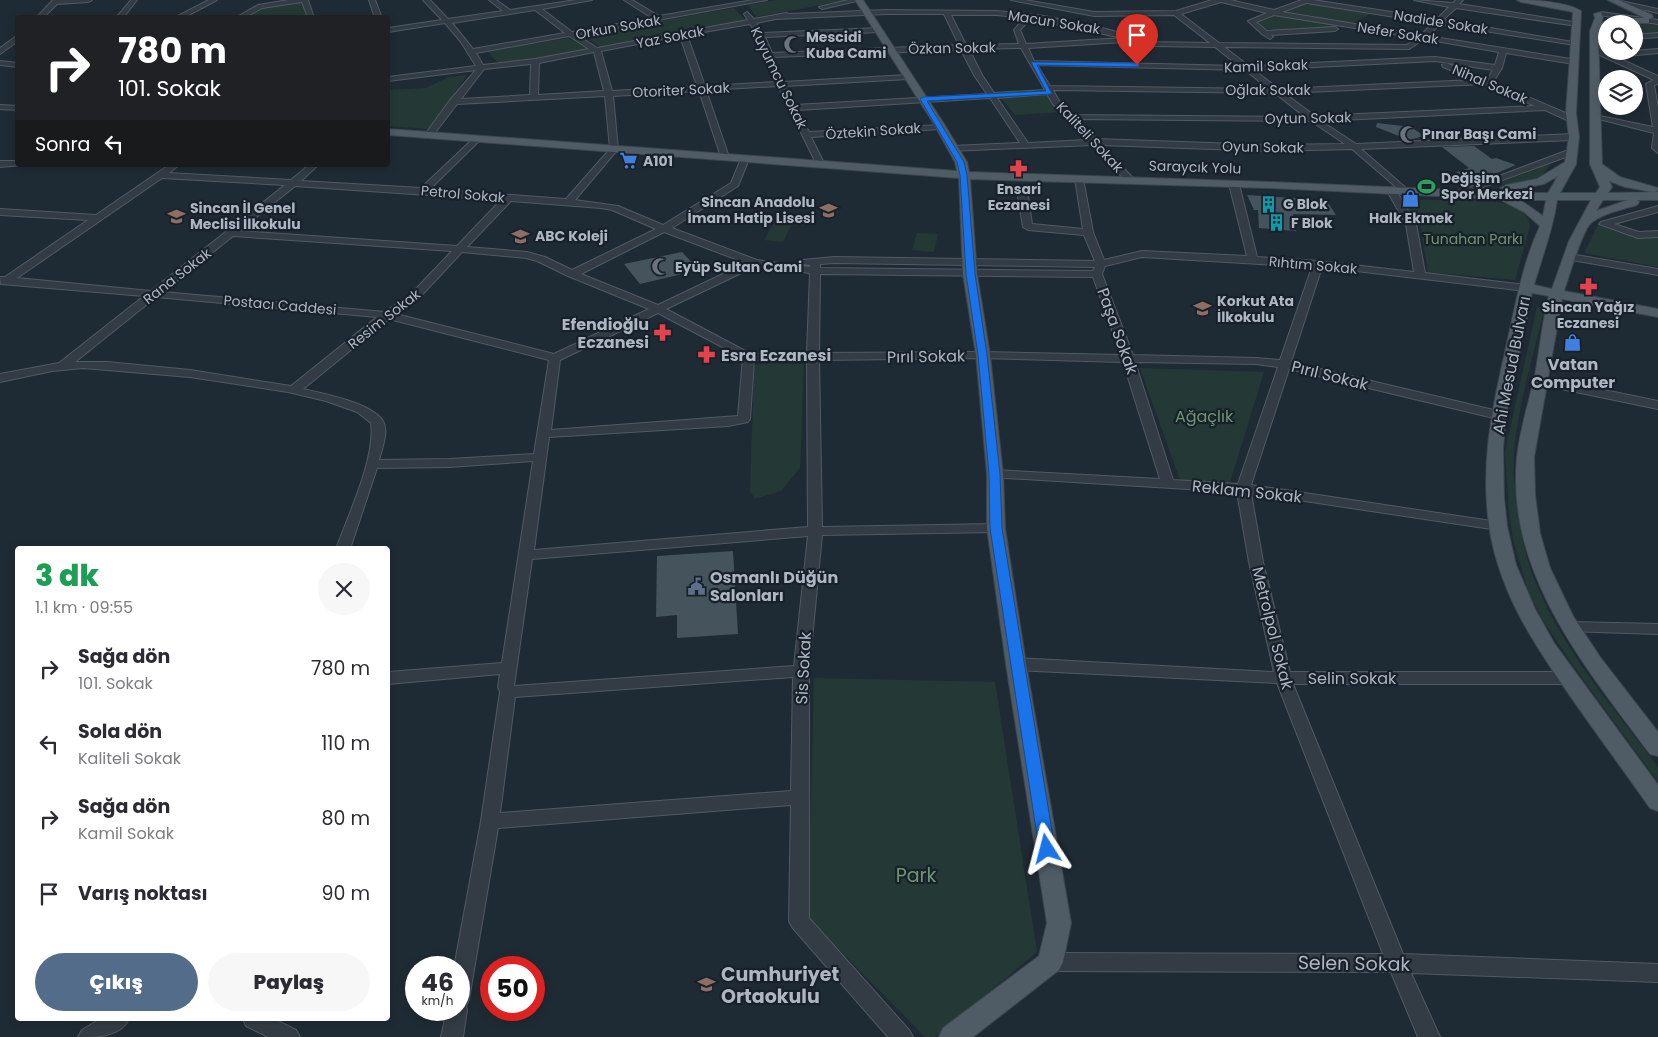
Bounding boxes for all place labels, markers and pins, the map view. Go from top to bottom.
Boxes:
pin [1116,14,1158,65]
place label: Mescidi Kuba Cami [806,27,886,63]
mosque icon: Mescidi Kuba Cami [782,35,802,55]
mosque icon: Pınar Başı Cami [1398,124,1418,144]
place label: Pınar Başı Cami [1422,124,1536,144]
supermarket icon: A101 [619,151,639,171]
place label: A101 [643,151,673,171]
pharmacy icon: Ensari Eczanesi [1009,159,1029,179]
place label: Değişim Spor Merkezi [1441,168,1533,204]
sports icon: Değişim Spor Merkezi [1417,176,1437,196]
place label: Ensari Eczanesi [988,179,1050,215]
shop icon: Halk Ekmek [1401,188,1421,208]
place label: Sincan Anadolu İmam Hatip Lisesi [688,192,815,228]
building icon: G Blok [1259,194,1279,214]
place label: G Blok [1283,194,1328,214]
place label: Sincan İl Genel Meclisi İlkokulu [190,198,301,234]
school or university icon: Sincan Anadolu İmam Hatip Lisesi [819,200,839,220]
school or university icon: Sincan İl Genel Meclisi İlkokulu [166,206,186,226]
place label: Halk Ekmek [1369,208,1453,228]
building icon: F Blok [1267,213,1287,233]
place label: F Blok [1291,213,1333,233]
school or university icon: ABC Koleji [511,226,531,246]
place label: ABC Koleji [535,226,608,246]
mosque icon: Eyüp Sultan Cami [651,257,671,277]
place label: Eyüp Sultan Cami [675,257,802,277]
pharmacy icon: Sincan Yağız Eczanesi [1578,277,1598,297]
place label: Korkut Ata İlkokulu [1217,291,1294,327]
place label: Sincan Yağız Eczanesi [1542,297,1634,333]
school or university icon: Korkut Ata İlkokulu [1193,299,1213,319]
place label: Efendioğlu Eczanesi [562,313,649,354]
pharmacy icon: Efendioğlu Eczanesi [653,323,673,343]
shop icon: Vatan Computer [1563,333,1583,353]
place label: Esra Eczanesi [721,344,831,367]
pharmacy icon: Esra Eczanesi [697,345,717,365]
place label: Vatan Computer [1531,353,1615,394]
place label: Osmanlı Düğün Salonları [710,566,838,607]
public building icon: Osmanlı Düğün Salonları [686,576,706,596]
place label: Cumhuriyet Ortaokulu [721,961,839,1010]
school or university icon: Cumhuriyet Ortaokulu [697,975,717,995]

